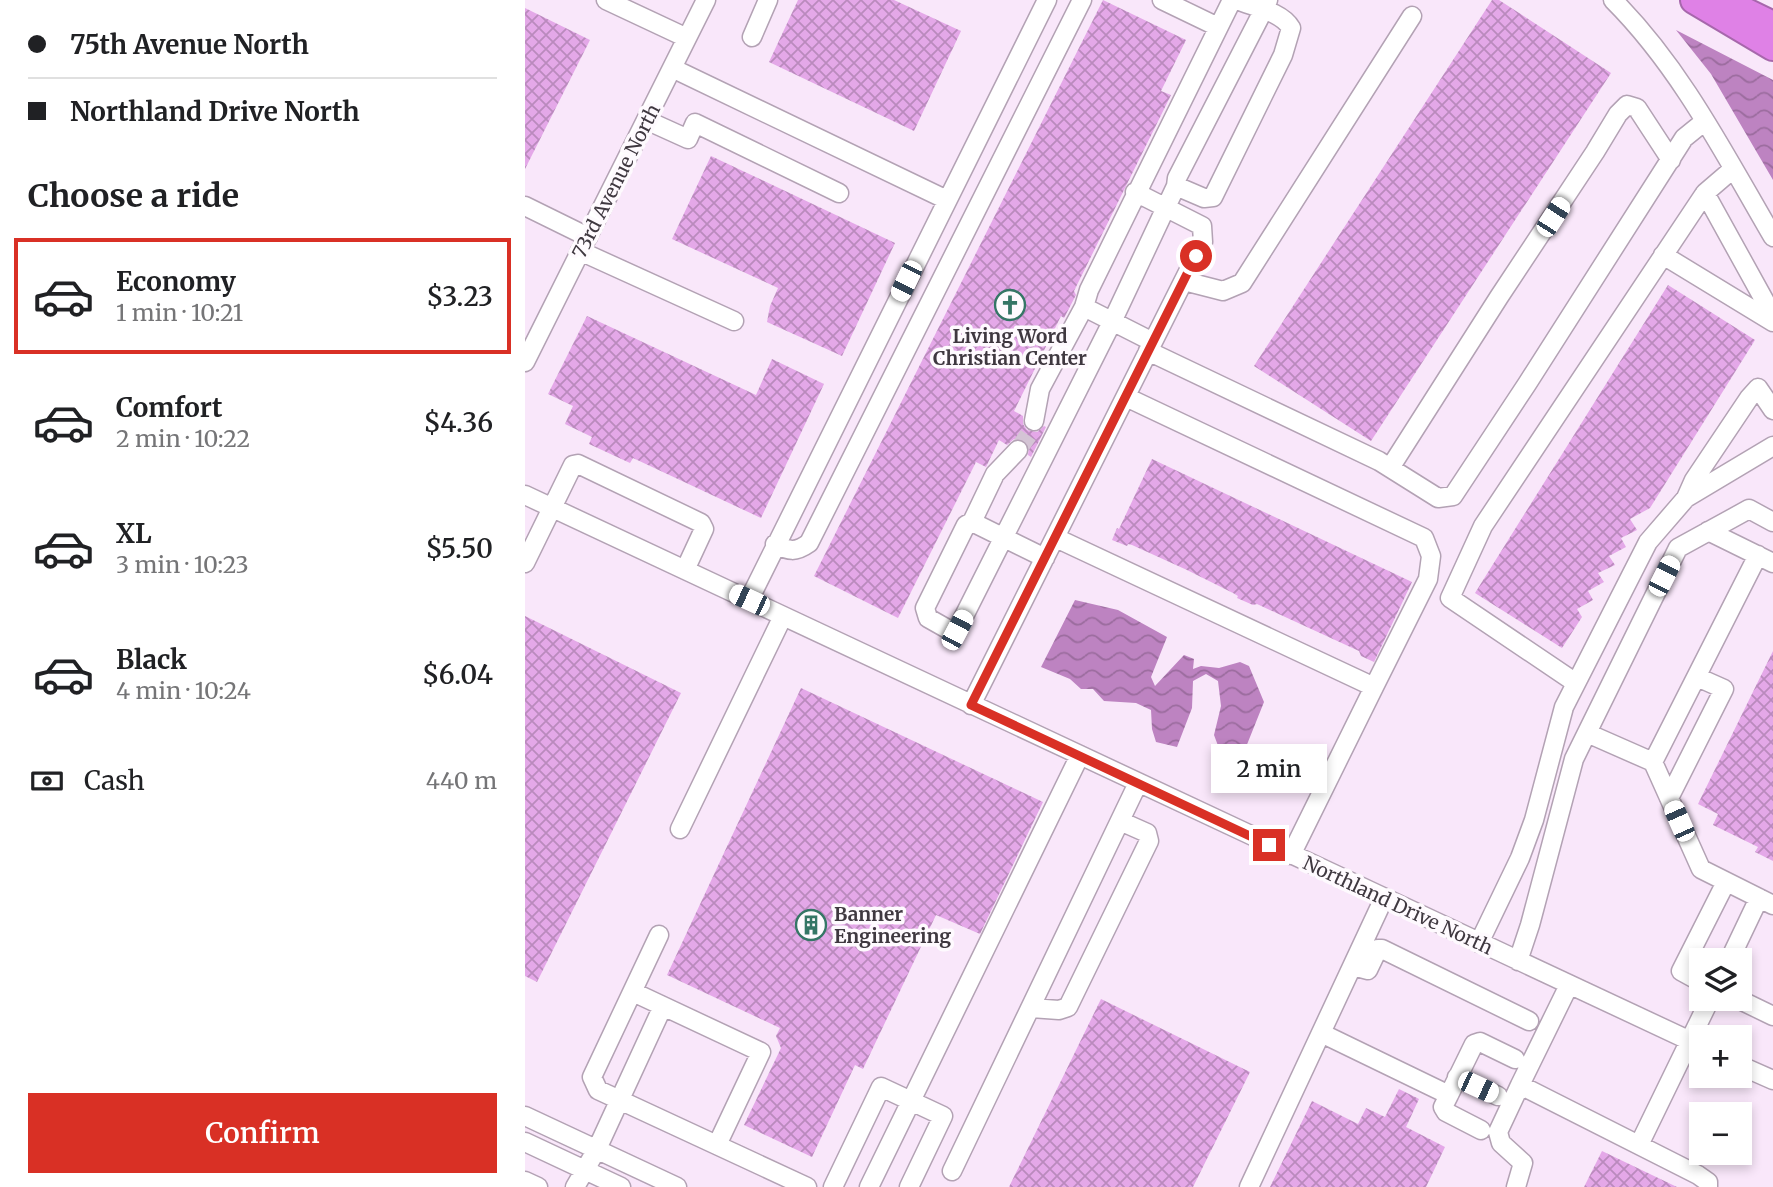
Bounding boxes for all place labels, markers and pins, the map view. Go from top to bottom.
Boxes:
church icon: Living Word Christian Center [993,288,1027,322]
place label: Living Word Christian Center [933,324,1087,370]
place label: Banner Engineering [834,902,951,948]
building icon: Banner Engineering [794,908,828,942]

